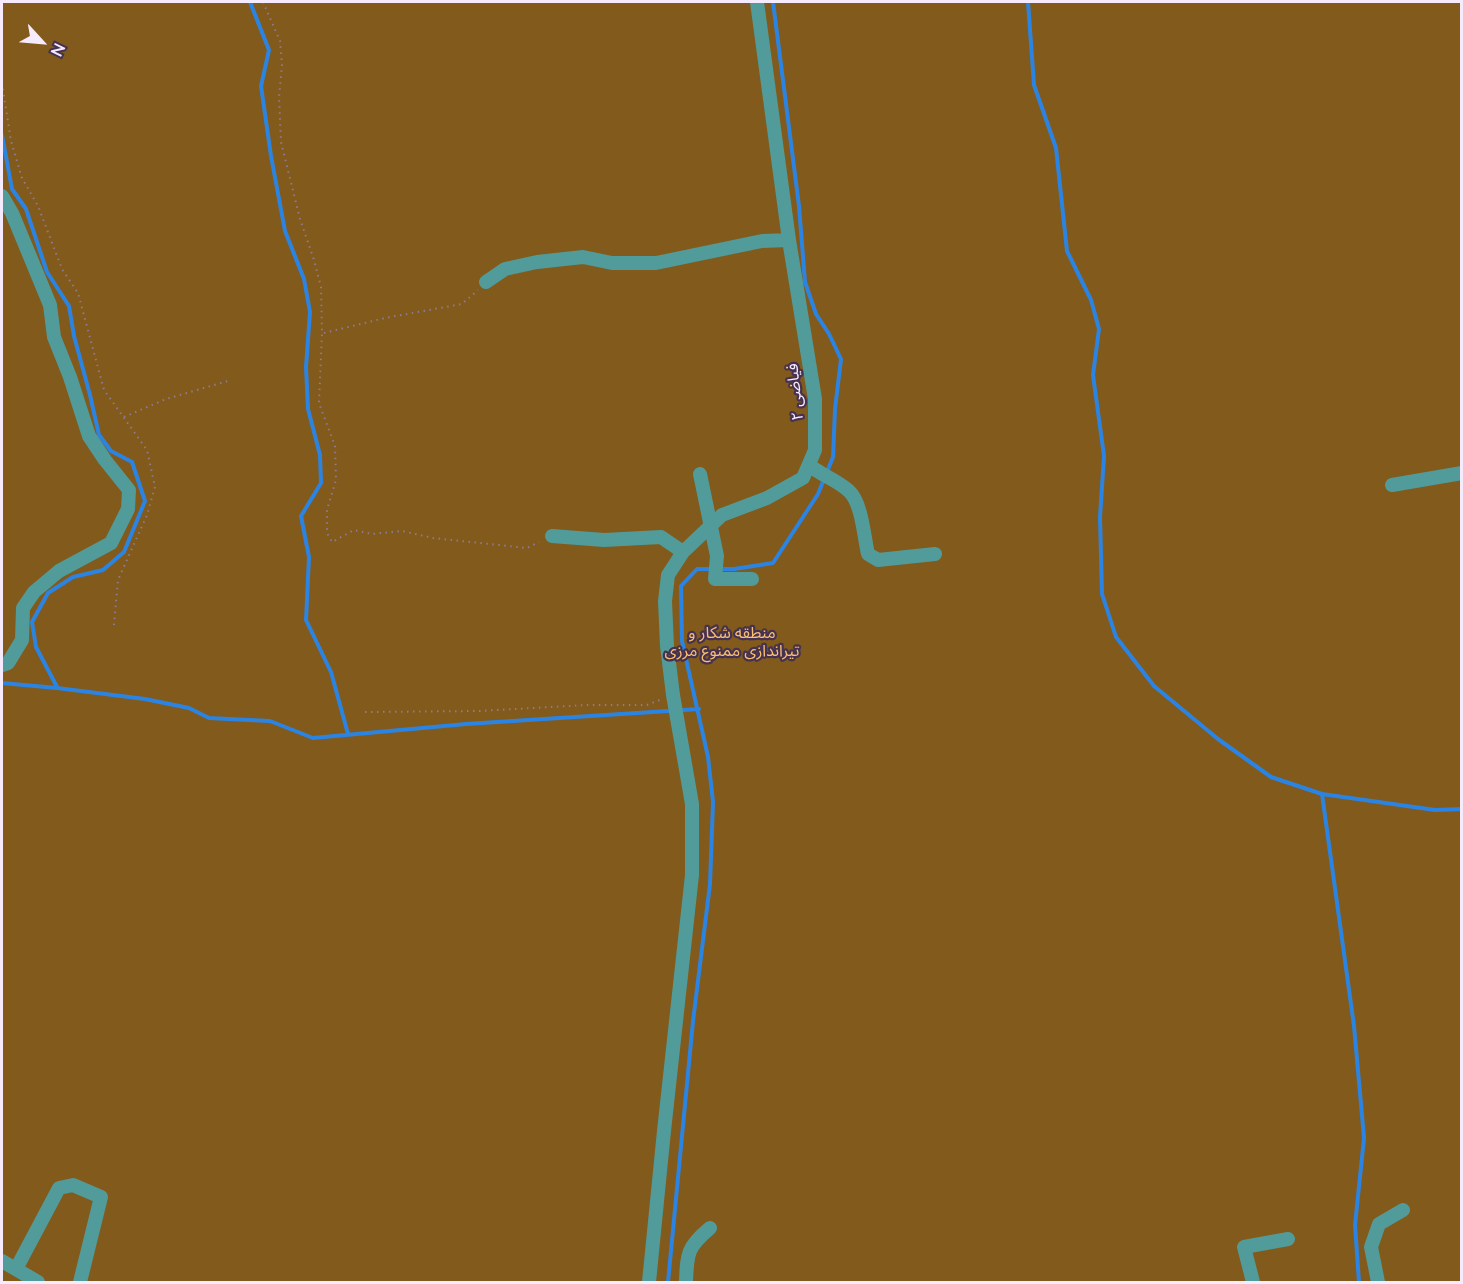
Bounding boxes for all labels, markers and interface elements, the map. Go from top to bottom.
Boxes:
north arrow [12,12,72,72]
text: N [47,40,70,60]
street label: فیاضی ۲ [782,363,808,421]
park label: منطقه شکار و تیراندازی ممنوع مرزی [665,623,799,661]

